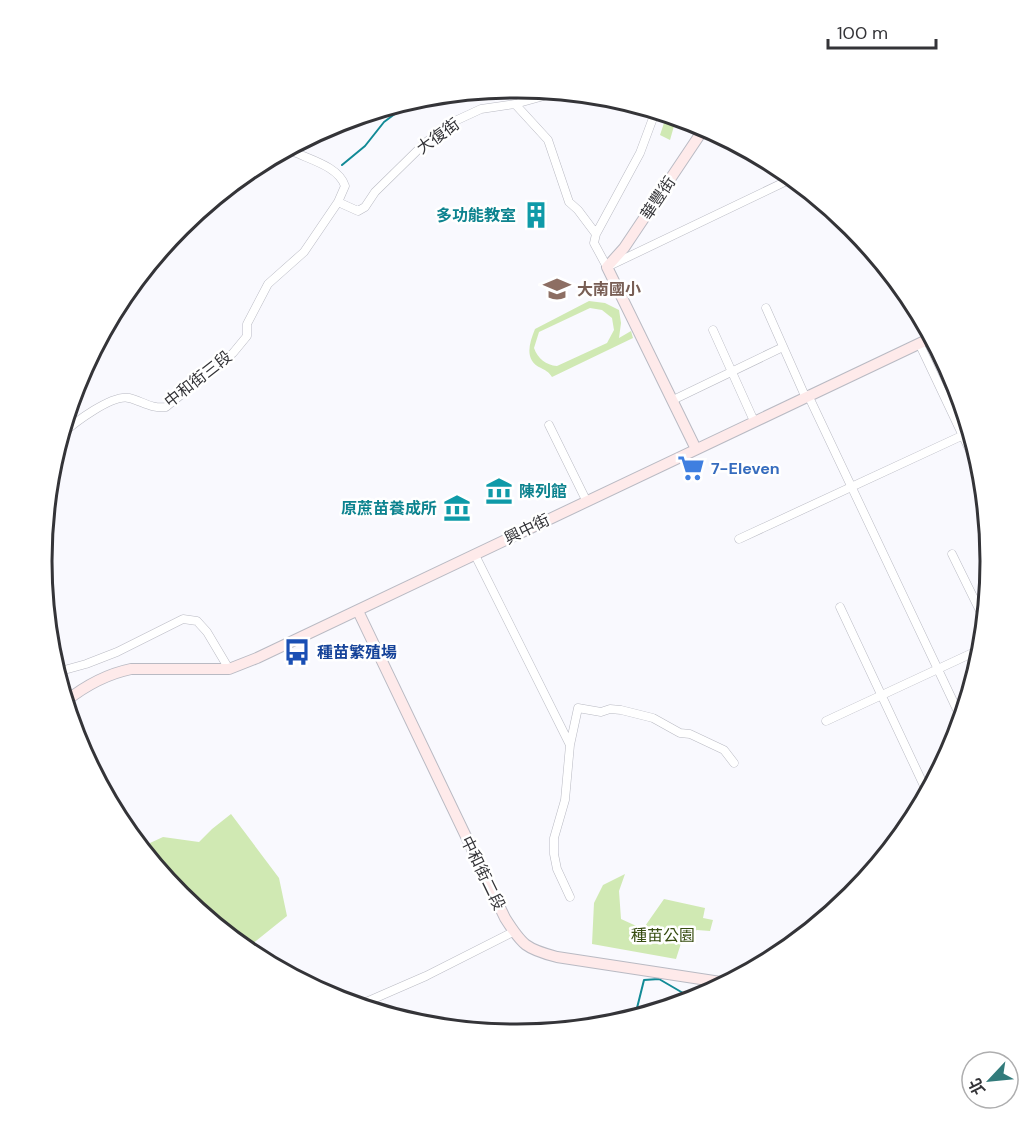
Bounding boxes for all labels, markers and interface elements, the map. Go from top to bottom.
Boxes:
scale bar [828,12,936,50]
text: 100 m [837,21,888,45]
street label: 大復街 [412,113,464,159]
street label: 華豐街 [636,172,680,224]
building icon: 多功能教室 [521,200,551,230]
place label: 多功能教室 [436,205,516,226]
school or university icon: 大南國小 [542,274,572,304]
place label: 大南國小 [577,279,641,300]
street label: 中和街三段 [160,346,236,412]
supermarket icon: 7-Eleven [676,453,706,483]
place label: 7-Eleven [711,458,780,479]
museum icon: 陳列館 [484,476,514,506]
place label: 陳列館 [519,481,567,502]
museum icon: 原蔗苗養成所 [442,493,472,523]
place label: 原蔗苗養成所 [341,498,437,519]
street label: 興中街 [501,509,553,549]
bus stop icon: 種苗繁殖場 [282,637,312,667]
place label: 種苗繁殖場 [317,642,397,663]
street label: 中和街二段 [456,832,510,914]
park label: 種苗公園 [631,925,695,946]
north arrow [960,1050,1020,1110]
text: 北 [964,1075,990,1098]

